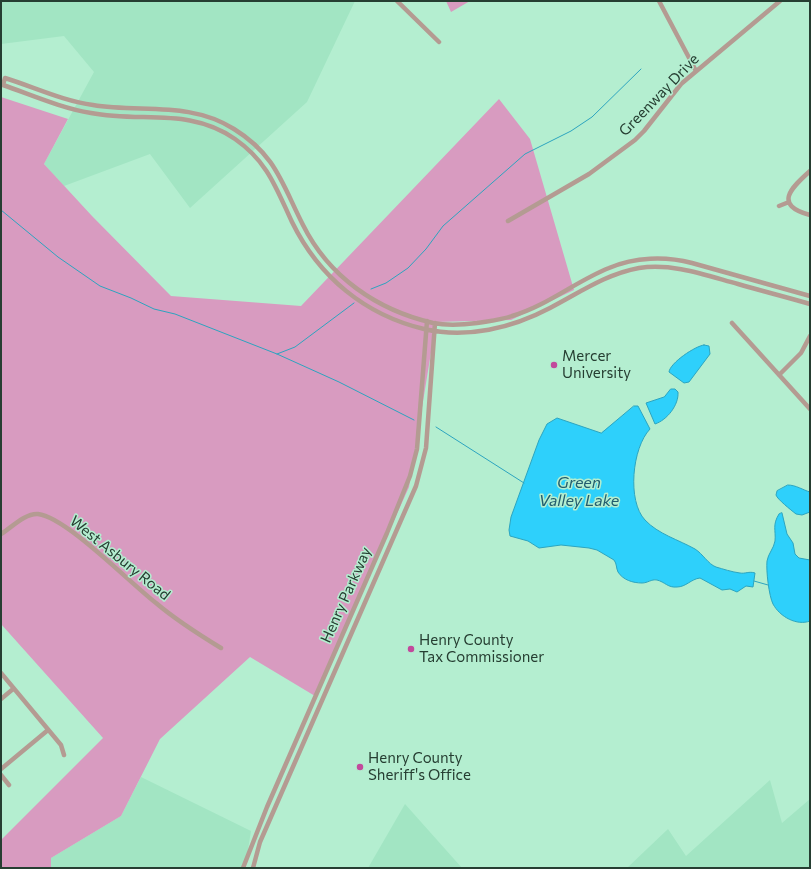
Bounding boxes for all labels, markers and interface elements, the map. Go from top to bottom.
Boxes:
street label: Greenway Drive [615,50,703,140]
place label: Mercer University [562,347,631,382]
marker: Mercer University [549,360,559,370]
water label: Green Valley Lake [539,473,619,511]
street label: West Asbury Road [66,512,174,604]
street label: Henry Parkway [317,544,375,646]
place label: Henry County Tax Commissioner [419,631,544,666]
marker: Henry County Tax Commissioner [406,644,416,654]
place label: Henry County Sheriff's Office [368,749,471,784]
marker: Henry County Sheriff's Office [355,762,365,772]

